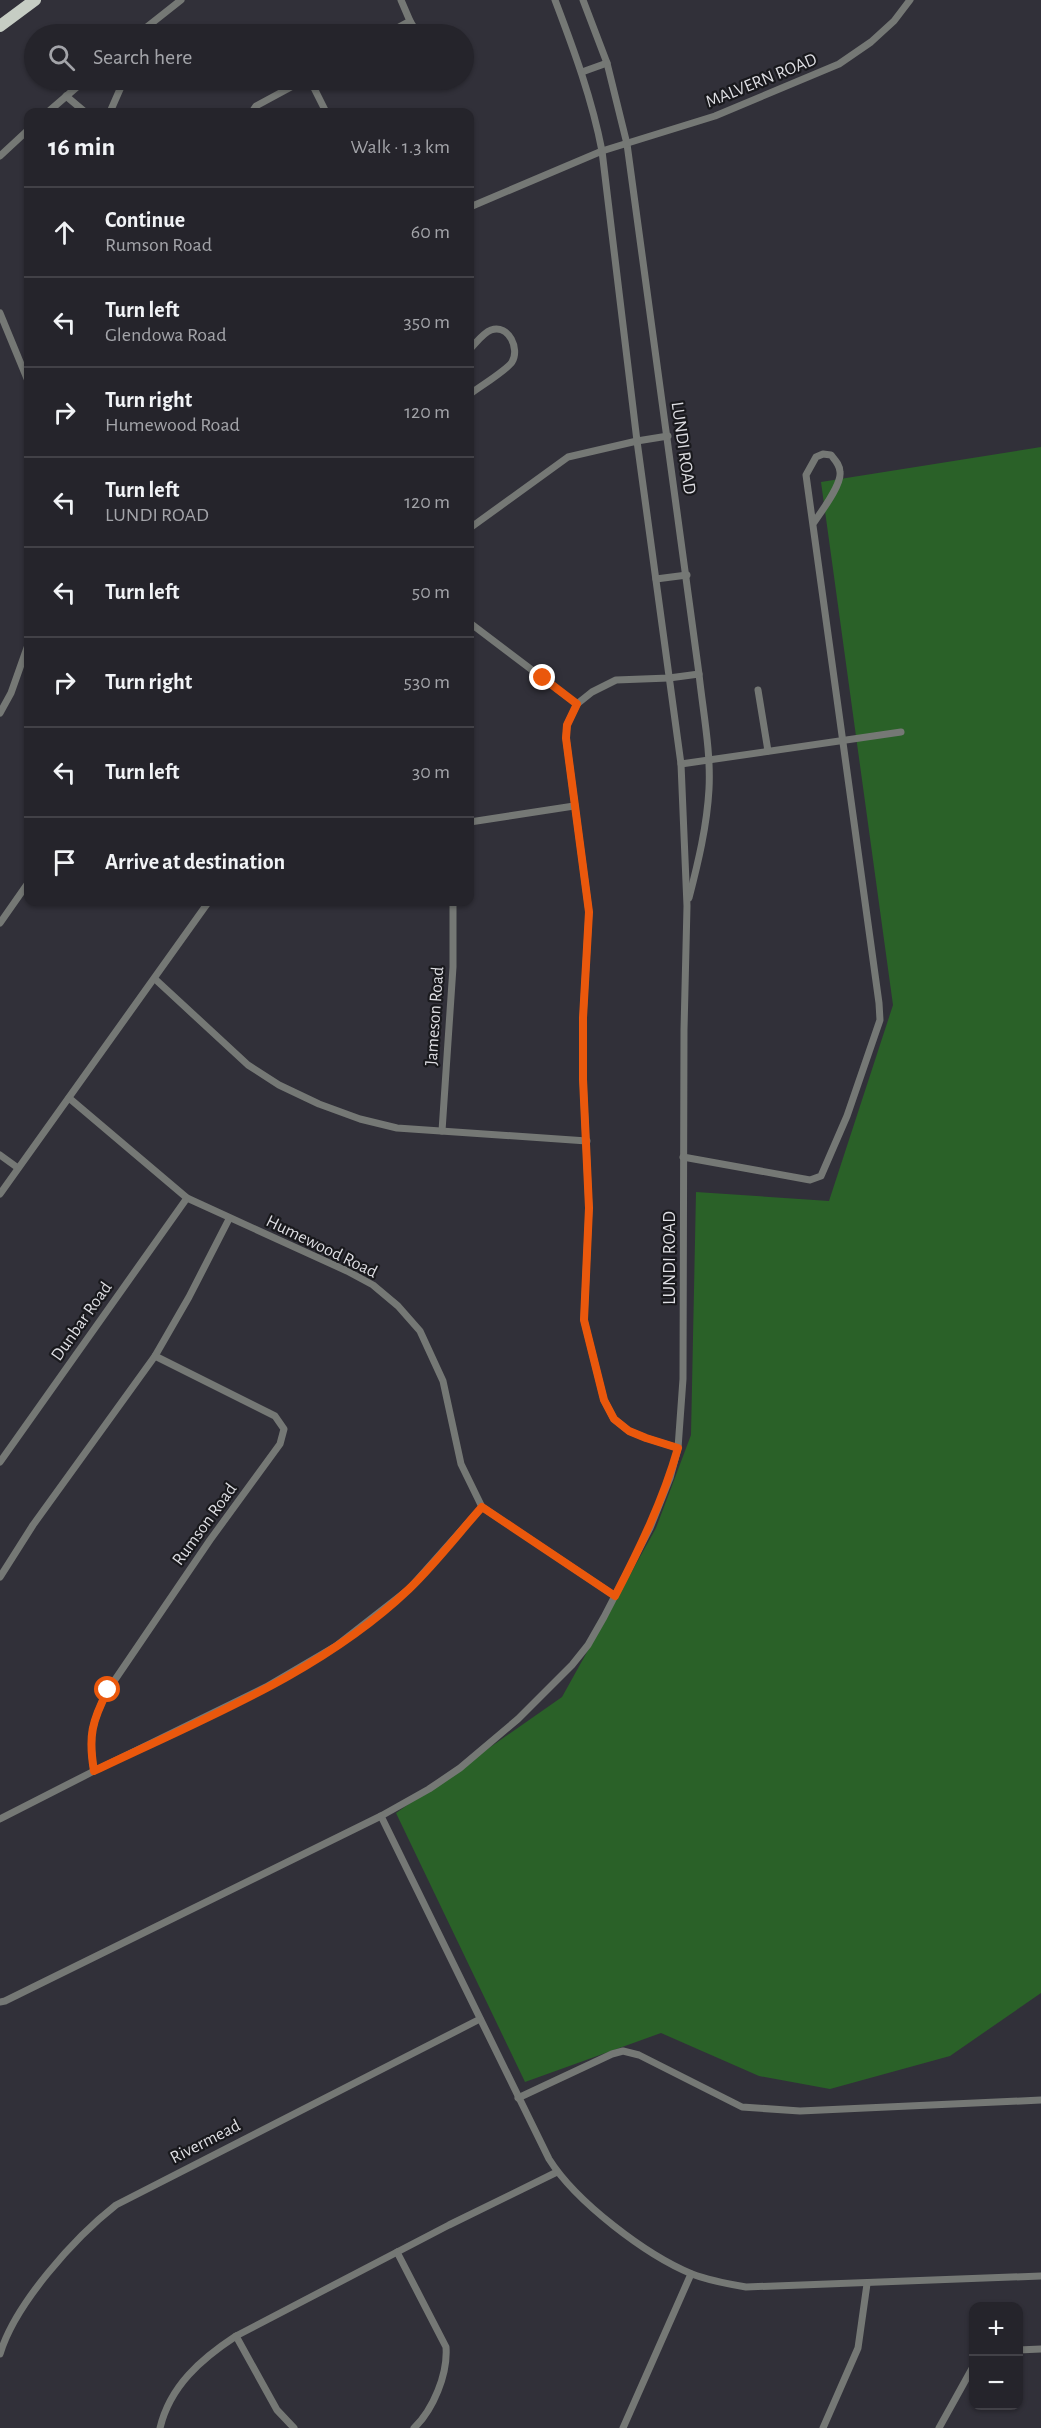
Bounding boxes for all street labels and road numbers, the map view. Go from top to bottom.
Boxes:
street label: MALVERN ROAD [703,50,820,111]
street label: LUNDI ROAD [668,401,698,496]
street label: Jameson Road [423,966,447,1066]
street label: LUNDI ROAD [661,1211,679,1305]
street label: Humewood Road [263,1212,380,1282]
street label: Dunbar Road [48,1279,116,1364]
street label: Rumson Road [169,1480,240,1569]
street label: Rivermead [167,2117,243,2167]

